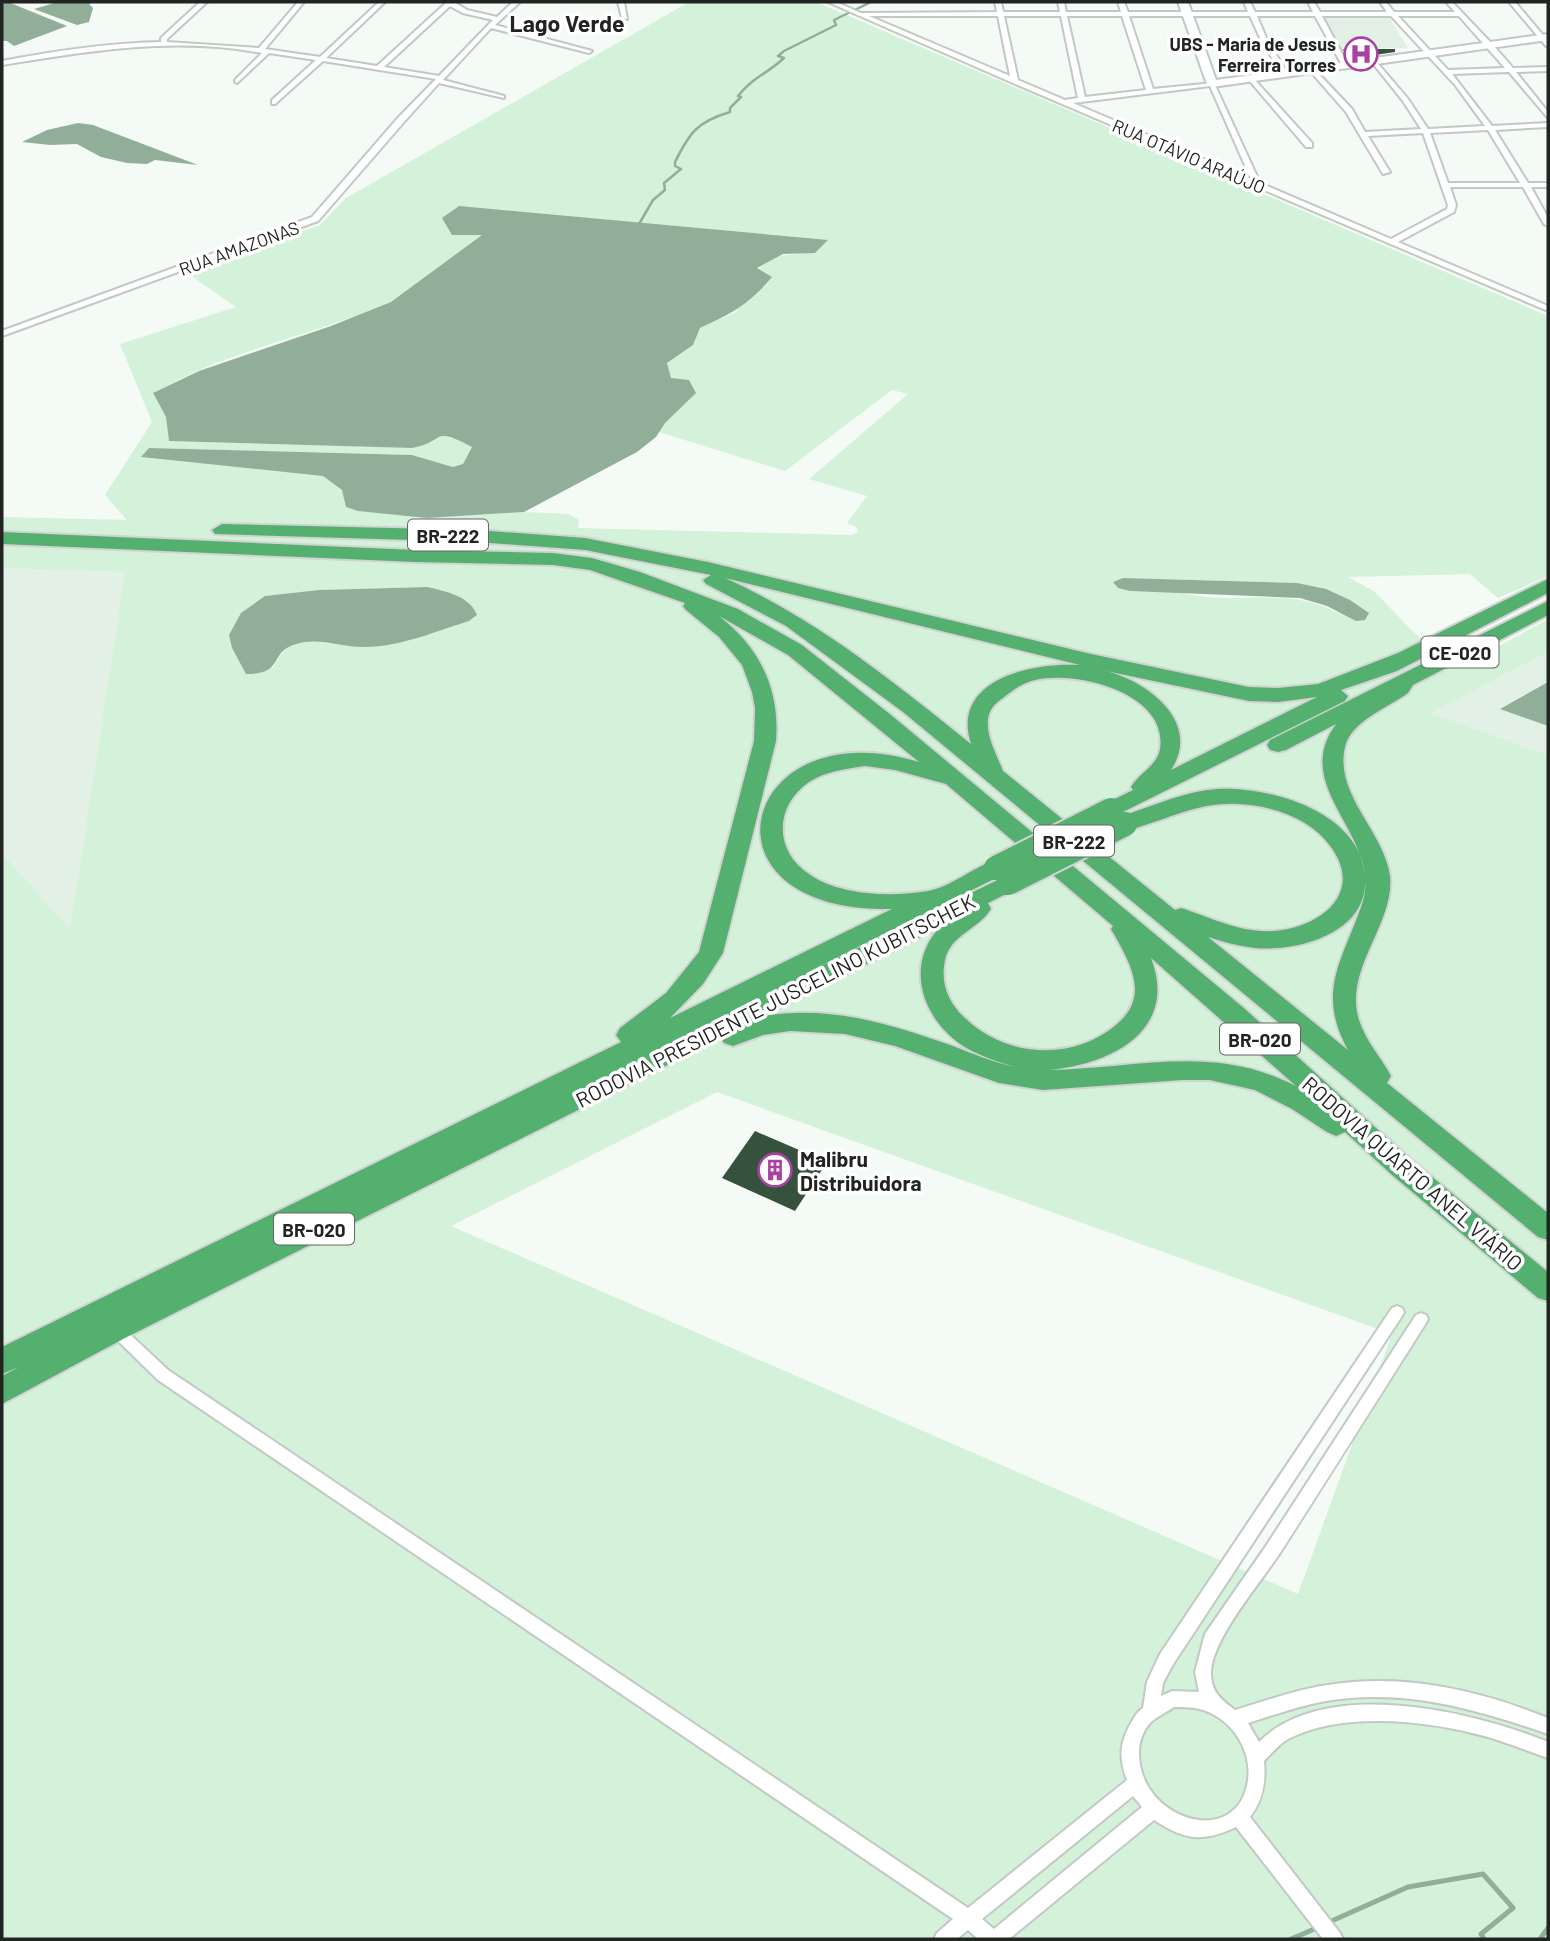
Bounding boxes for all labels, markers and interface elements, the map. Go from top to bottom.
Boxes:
district label: Lago Verde [509,9,625,37]
place label: UBS - Maria de Jesus Ferreira Torres [1170,33,1336,76]
hospital icon: UBS - Maria de Jesus Ferreira Torres [1342,35,1380,73]
street label: RUA OTÁVIO ARAÚJO [1109,114,1269,198]
street label: RUA AMAZONAS [176,216,302,280]
road number: BR-222 [408,520,488,550]
road number: CE-020 [1422,636,1498,667]
road number: BR-222 [1034,826,1114,856]
street label: RODOVIA PRESIDENTE JUSCELINO KUBITSCHEK [571,888,979,1112]
road number: BR-020 [1220,1023,1300,1054]
street label: RODOVIA QUARTO ANEL VIÁRIO [1298,1071,1528,1275]
place label: Malibru Distribuidora [800,1146,922,1195]
building icon: Malibru Distribuidora [756,1151,794,1189]
road number: BR-020 [274,1214,354,1245]

